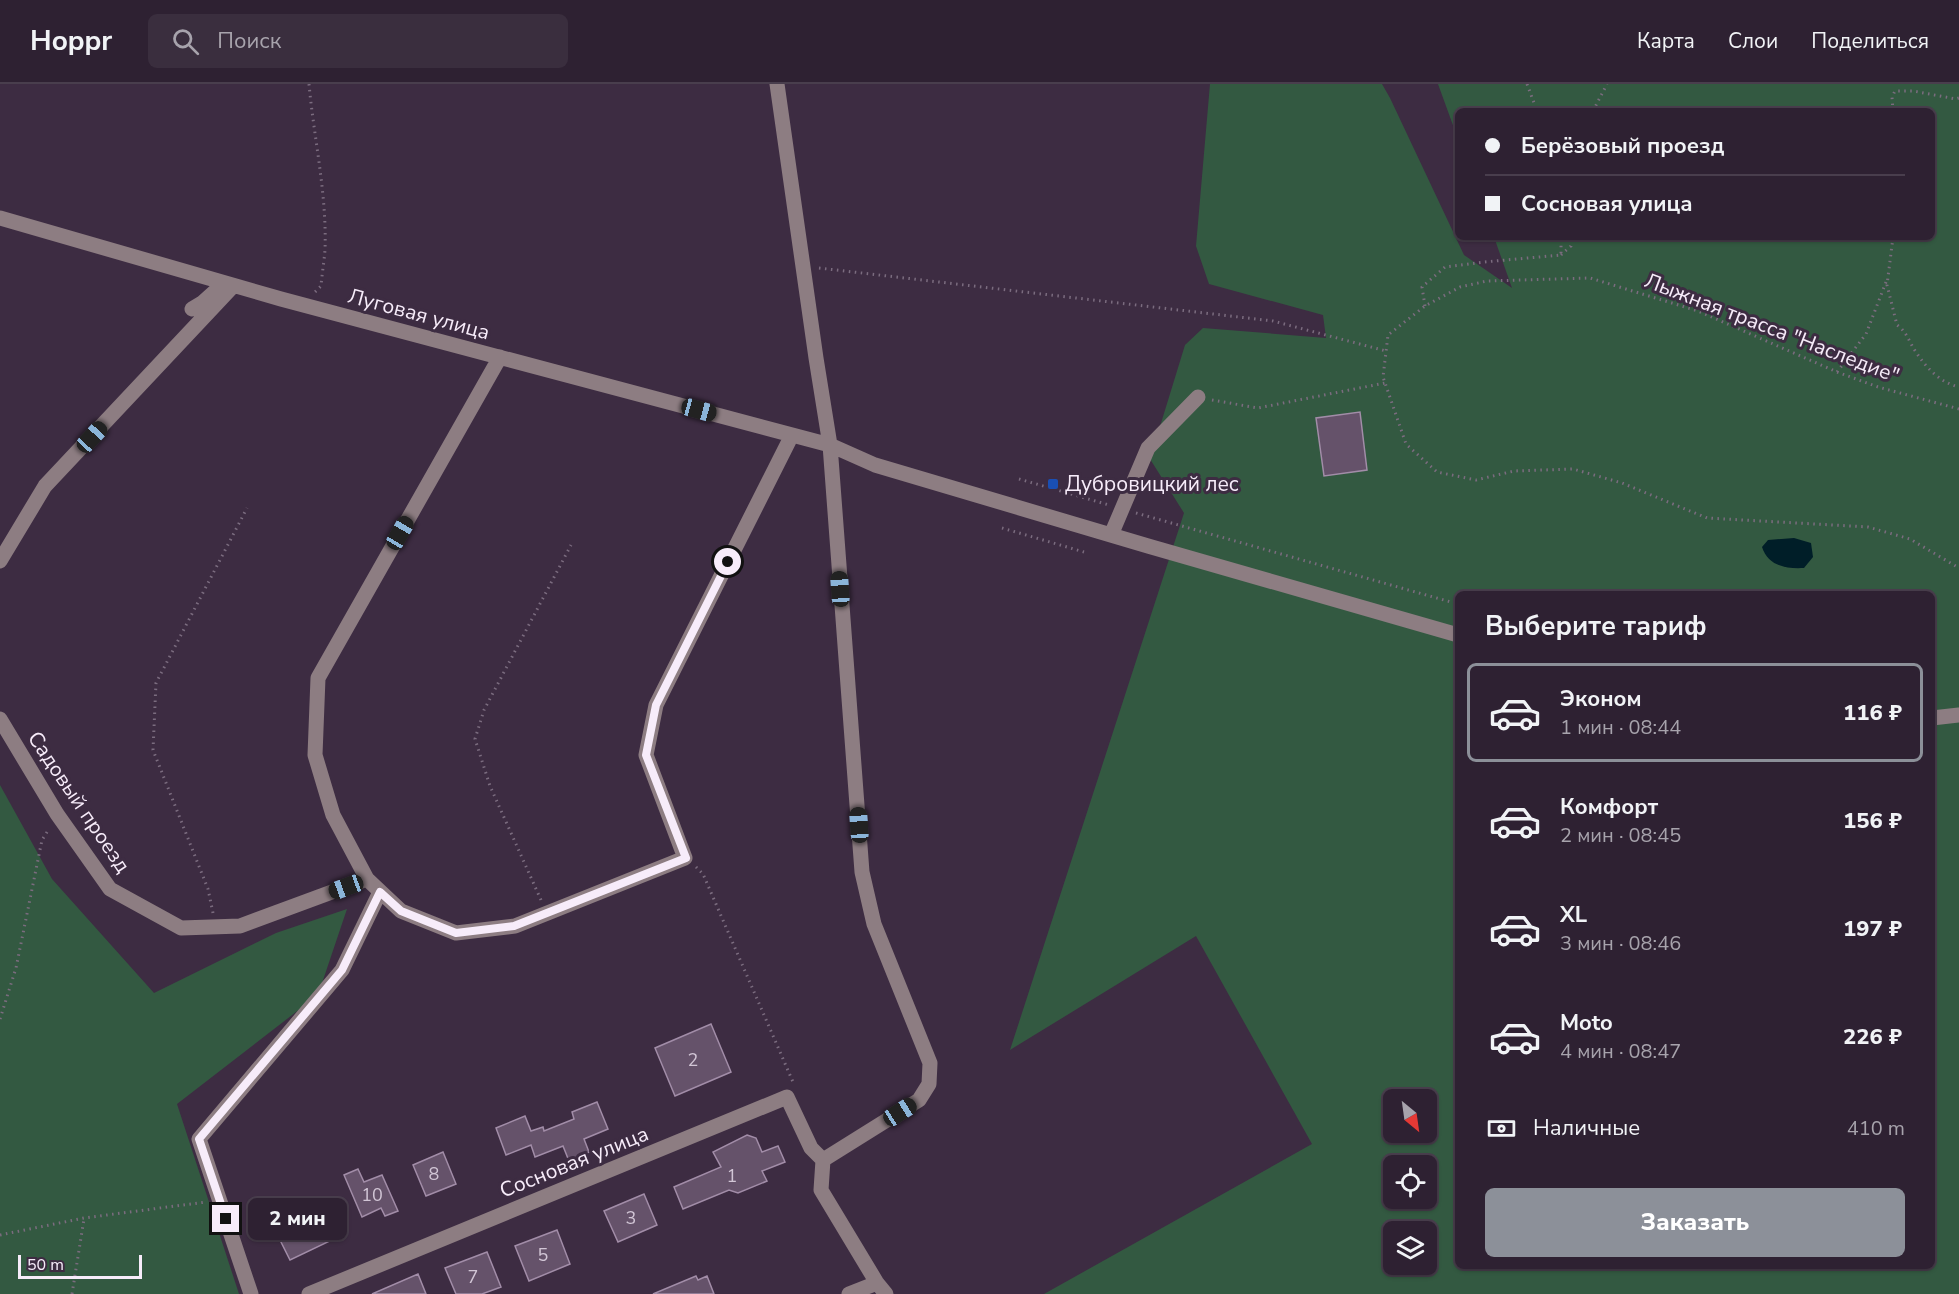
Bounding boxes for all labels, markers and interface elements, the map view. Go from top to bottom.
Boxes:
search box [148,14,568,68]
text: Hoppr [30,22,112,60]
icon: search [169,25,202,58]
text: Поиск [217,26,281,56]
text: Карта [1637,27,1695,55]
text: Слои [1728,27,1778,55]
text: Поделиться [1811,27,1929,55]
text: Берёзовый проезд [1521,131,1724,161]
text: Сосновая улица [1521,189,1693,219]
street label: Лыжная трасса "Наследие" [1641,266,1903,390]
street label: Луговая улица [345,282,493,346]
car [679,397,719,423]
car [73,418,111,456]
place label: Дубровицкий лес [1065,470,1239,498]
marker: Дубровицкий лес [1046,477,1060,491]
car [383,513,417,553]
route start [714,548,741,575]
car [830,570,850,608]
text: Выберите тариф [1485,608,1707,645]
text: Эконом [1560,684,1642,714]
icon: car [1488,686,1542,740]
text: 116 ₽ [1843,698,1902,728]
text: 1 мин · 08:44 [1560,714,1681,741]
street label: Садовый проезд [21,726,137,878]
text: Комфорт [1560,792,1658,822]
icon: car [1488,794,1542,848]
car [849,806,869,844]
text: 156 ₽ [1843,806,1902,836]
text: 2 мин · 08:45 [1560,822,1681,849]
car [326,872,366,902]
text: XL [1560,900,1587,930]
icon: car [1488,902,1542,956]
text: 197 ₽ [1843,914,1902,944]
text: 3 мин · 08:46 [1560,930,1681,957]
text: Moto [1560,1008,1613,1038]
icon: car [1488,1010,1542,1064]
text: 226 ₽ [1843,1022,1902,1052]
text: 4 мин · 08:47 [1560,1038,1681,1065]
house number: 2 [688,1048,698,1072]
north arrow [1383,1089,1437,1143]
map controls [1383,1089,1437,1275]
car [880,1095,920,1129]
icon: cash [1485,1112,1518,1145]
text: Наличные [1533,1113,1640,1143]
text: 410 m [1847,1115,1905,1142]
street label: Сосновая улица [495,1119,653,1205]
button: locate [1383,1155,1437,1209]
house number: 8 [429,1162,439,1186]
house number: 1 [727,1164,737,1188]
house number: 10 [361,1183,383,1207]
button: Заказать [1485,1188,1905,1257]
callout: 2 мин [247,1198,346,1240]
route end [212,1205,239,1232]
text: 2 мин [269,1205,326,1232]
house number: 3 [626,1206,636,1230]
button: layers [1383,1221,1437,1275]
house number: 5 [538,1243,548,1267]
scale bar [18,1252,142,1280]
text: 50 m [27,1254,64,1276]
house number: 7 [468,1265,478,1289]

